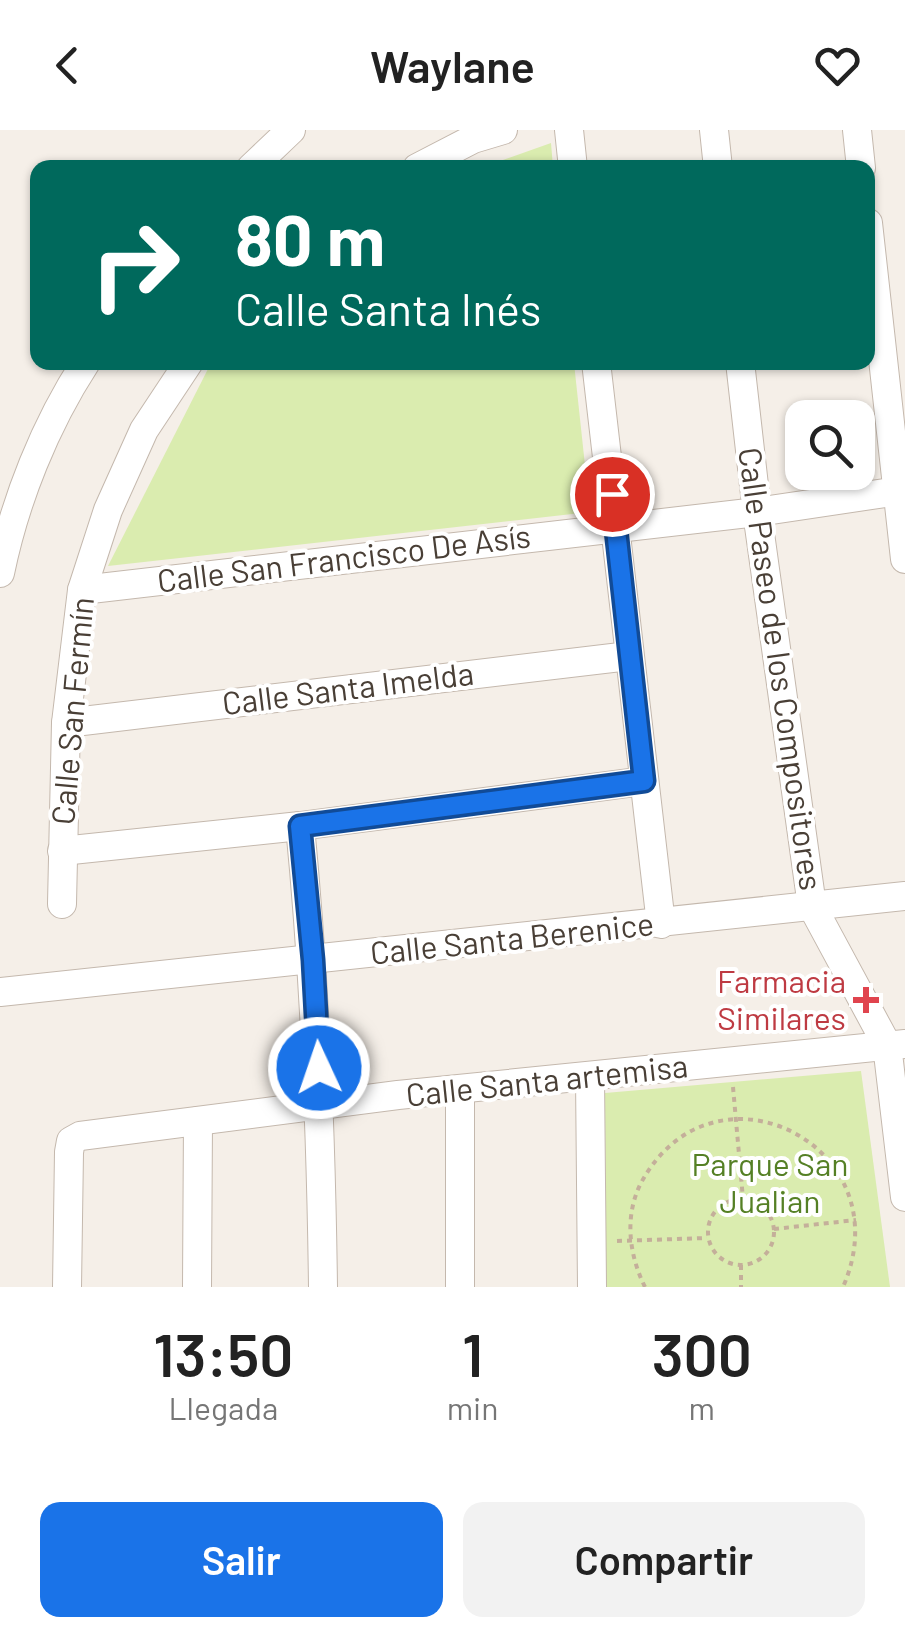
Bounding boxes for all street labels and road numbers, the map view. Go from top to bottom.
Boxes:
street label: Calle Paseo de los Compositores [732,445,832,893]
street label: Calle San Francisco De Asís [155,515,533,599]
street label: Calle San Fermín [42,595,100,826]
street label: Calle Santa Imelda [220,653,476,721]
street label: Calle Santa Berenice [368,903,656,971]
street label: Calle Santa artemisa [404,1045,690,1113]

